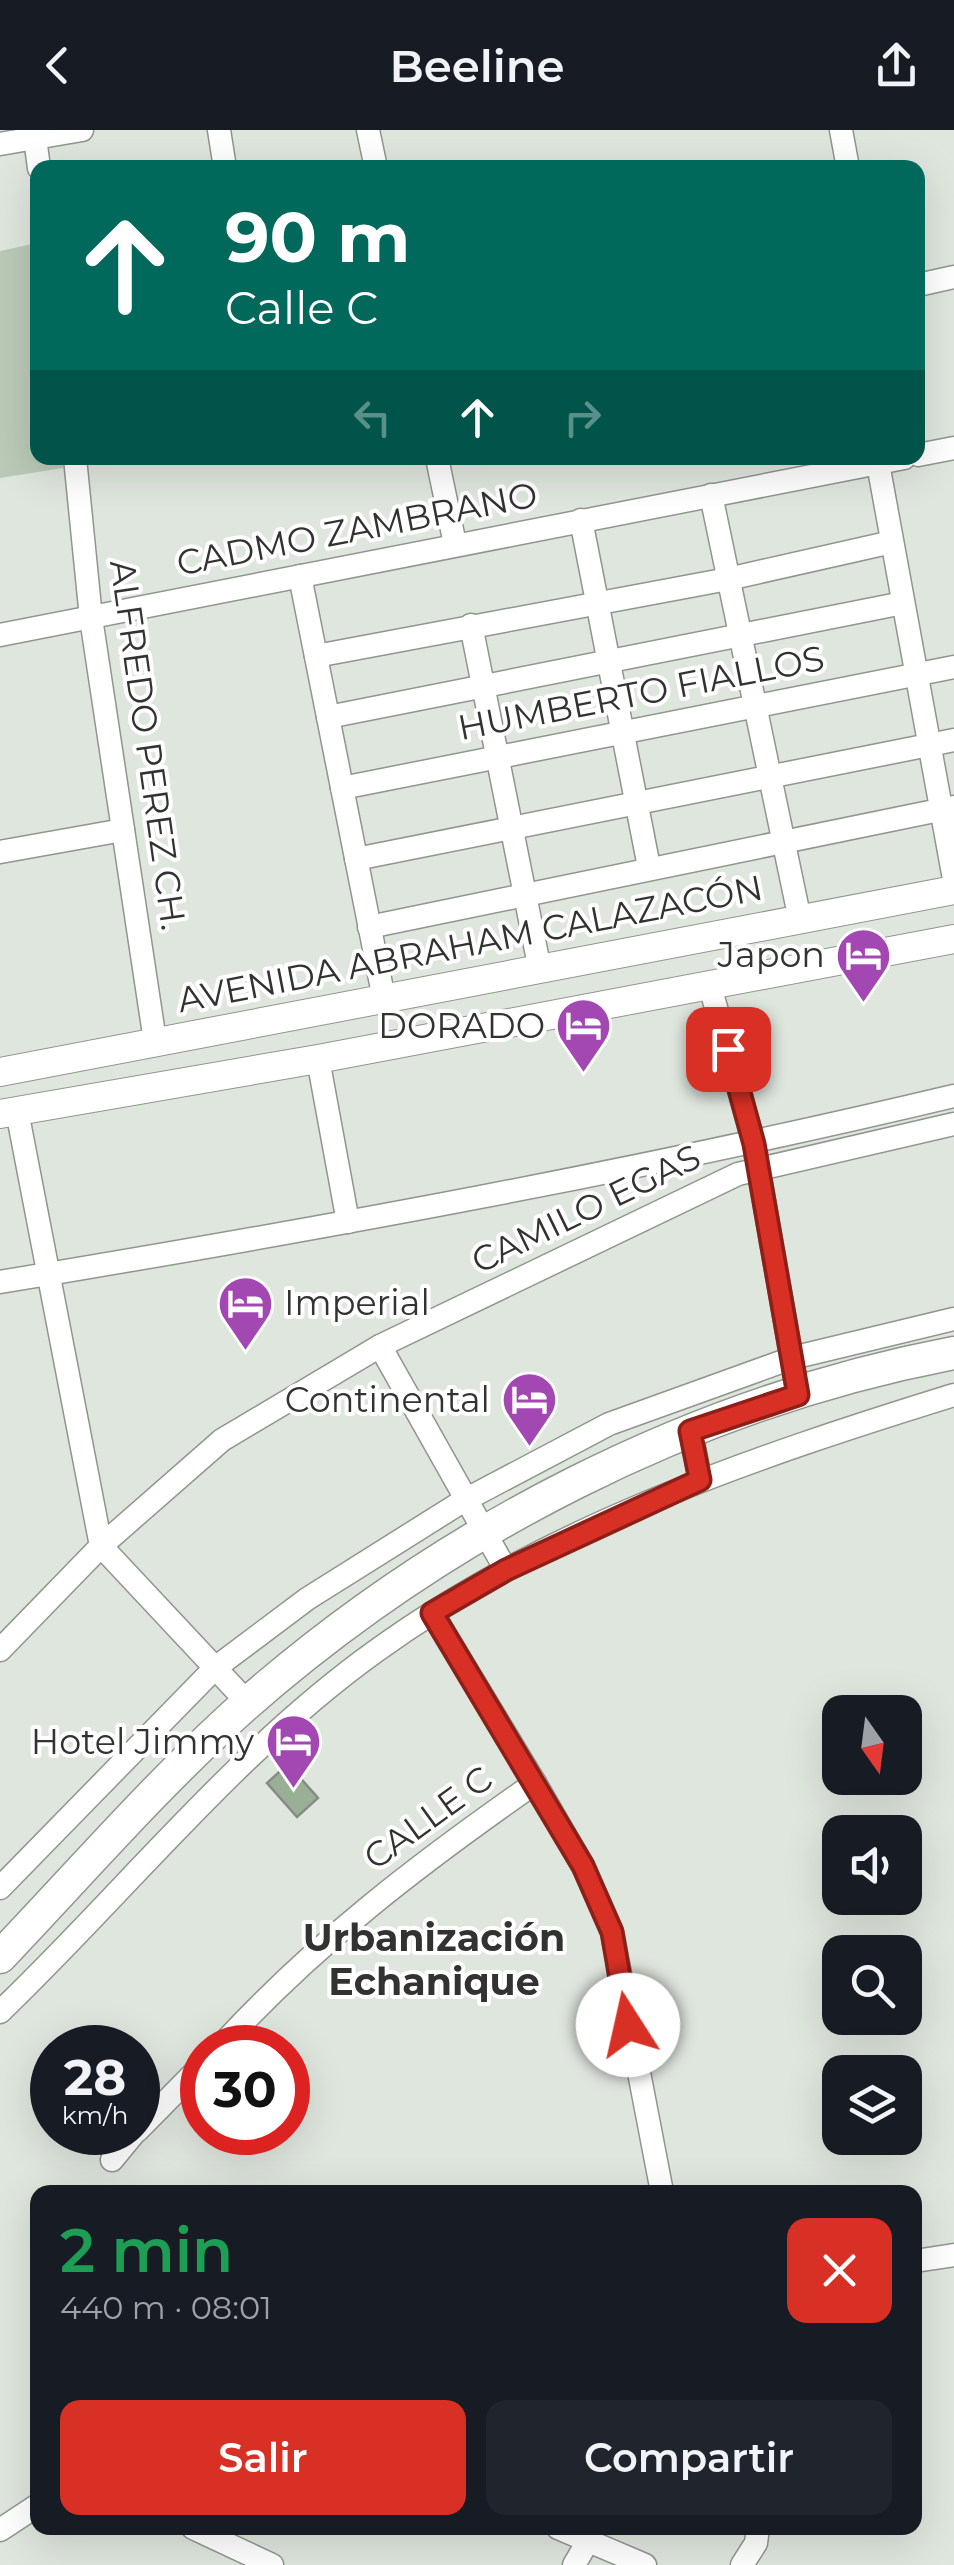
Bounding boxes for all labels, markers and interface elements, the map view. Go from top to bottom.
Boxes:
icon: back [30,38,85,93]
text: Beeline [389,38,565,93]
icon: share [869,38,924,93]
text: 90 m [225,194,410,280]
icon: ahead [60,200,190,330]
text: Calle C [225,280,378,335]
icon: left [345,390,400,445]
icon: ahead [450,390,505,445]
icon: right [555,390,610,445]
street label: CADMO ZAMBRANO [173,472,541,585]
street label: ALFREDO PEREZ CH. [101,557,196,933]
street label: HUMBERTO FIALLOS [454,636,828,749]
street label: AVENIDA ABRAHAM CALAZACÓN [174,866,766,1021]
hotel icon: Japon [834,925,894,1004]
place label: Japon [716,933,825,976]
hotel icon: DORADO [554,996,614,1075]
place label: DORADO [378,1004,545,1047]
pin [686,1007,771,1092]
icon: arrive [701,1022,756,1077]
street label: CAMILO EGAS [464,1135,707,1282]
hotel icon: Imperial [215,1273,275,1352]
place label: Imperial [284,1281,430,1324]
hotel icon: Continental [499,1370,559,1449]
place label: Continental [285,1378,490,1421]
north arrow [822,1695,922,1795]
map controls [822,1695,922,2155]
hotel icon: Hotel Jimmy [263,1712,323,1791]
place label: Hotel Jimmy [31,1720,254,1763]
street label: CALLE C [355,1757,500,1878]
button: sound [822,1815,922,1915]
district label: Urbanización Echanique [303,1914,565,2005]
button: search [822,1935,922,2035]
position arrow [576,1973,680,2077]
speed limit sign: 30 [180,2025,310,2155]
text: 28 [64,2047,126,2108]
button: layers [822,2055,922,2155]
text: km/h [62,2100,128,2130]
text: 2 min [60,2214,233,2287]
button: close [787,2218,892,2323]
text: 440 m · 08:01 [60,2288,272,2327]
button: Salir [60,2400,466,2515]
button: Compartir [486,2400,892,2515]

